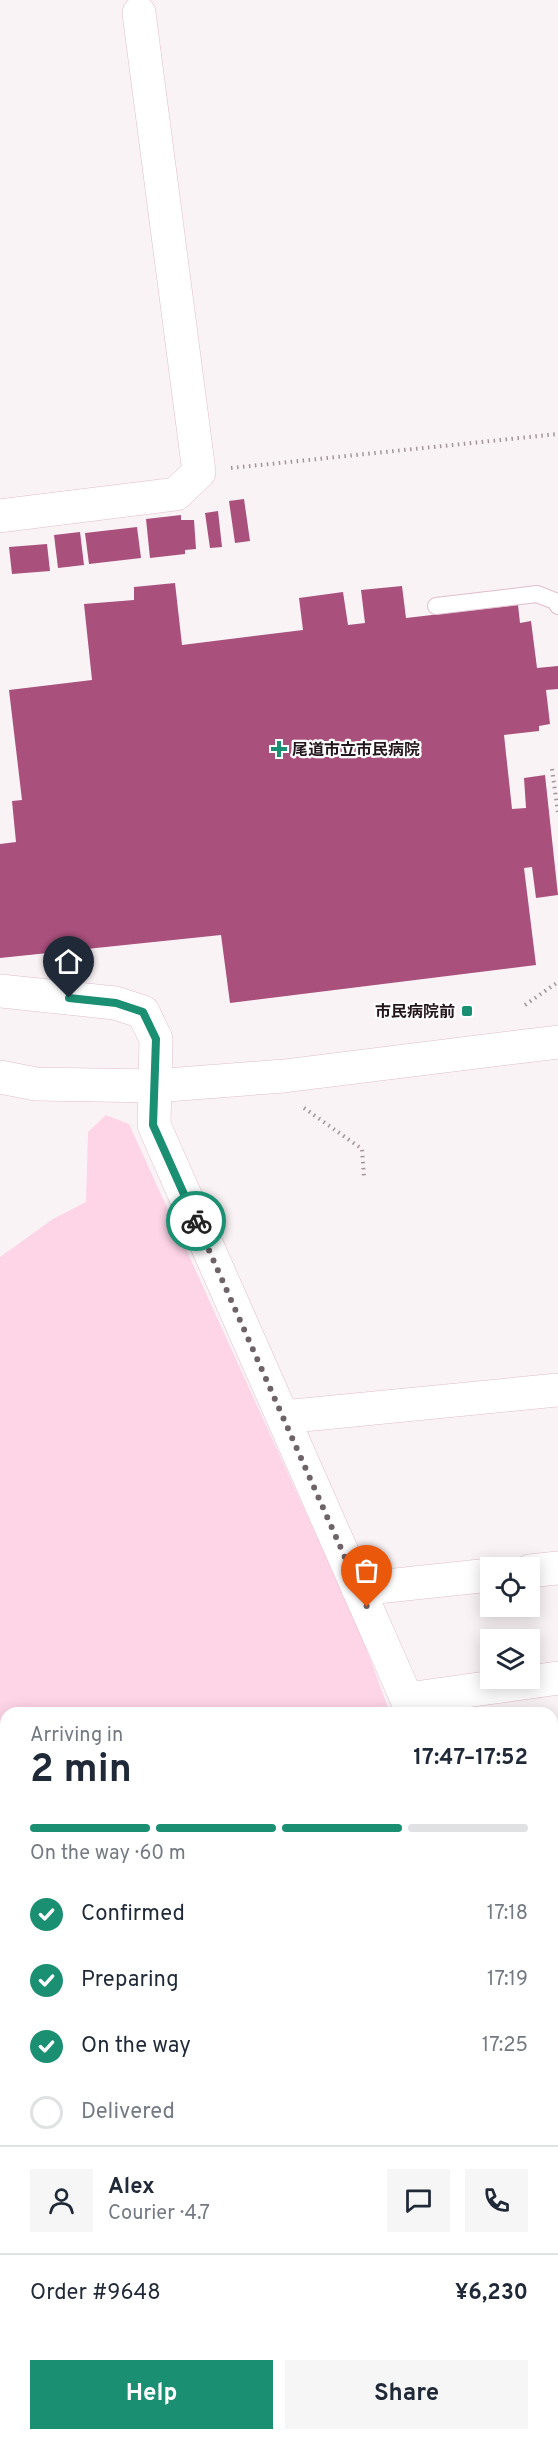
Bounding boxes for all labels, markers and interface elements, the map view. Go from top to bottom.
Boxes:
marker: 尾道市立市民病院 [270,740,288,758]
place label: 尾道市立市民病院 [292,741,420,761]
pin [43,936,94,998]
icon: home [52,945,85,978]
place label: 市民病院前 [375,1003,455,1023]
marker: 市民病院前 [460,1004,474,1018]
courier [166,1191,226,1251]
icon: bike [180,1205,213,1238]
pin [341,1545,392,1607]
icon: bag [350,1554,383,1587]
map controls [480,1557,540,1689]
button: locate [480,1557,540,1617]
button: layers [480,1629,540,1689]
text: Arriving in [30,1723,123,1749]
text: 17:47–17:52 [413,1745,528,1772]
text: 2 min [30,1747,132,1796]
text: On the way · 60 m [30,1841,186,1867]
icon: check [30,1898,63,1931]
text: Confirmed [81,1901,185,1928]
text: 17:18 [487,1901,528,1927]
icon: check [30,1964,63,1997]
text: Preparing [81,1967,179,1994]
text: 17:19 [487,1967,528,1993]
icon: check [30,2030,63,2063]
text: On the way [81,2033,191,2060]
text: 17:25 [482,2033,528,2059]
text: Delivered [81,2099,175,2126]
button: person [30,2169,93,2232]
button: chat [387,2169,450,2232]
button: phone [465,2169,528,2232]
text: Alex [108,2174,155,2201]
text: Courier · 4.7 [108,2201,210,2227]
text: Order #9648 [30,2280,161,2307]
text: ¥6,230 [455,2280,528,2307]
button: Help [30,2360,273,2429]
button: Share [285,2360,528,2429]

